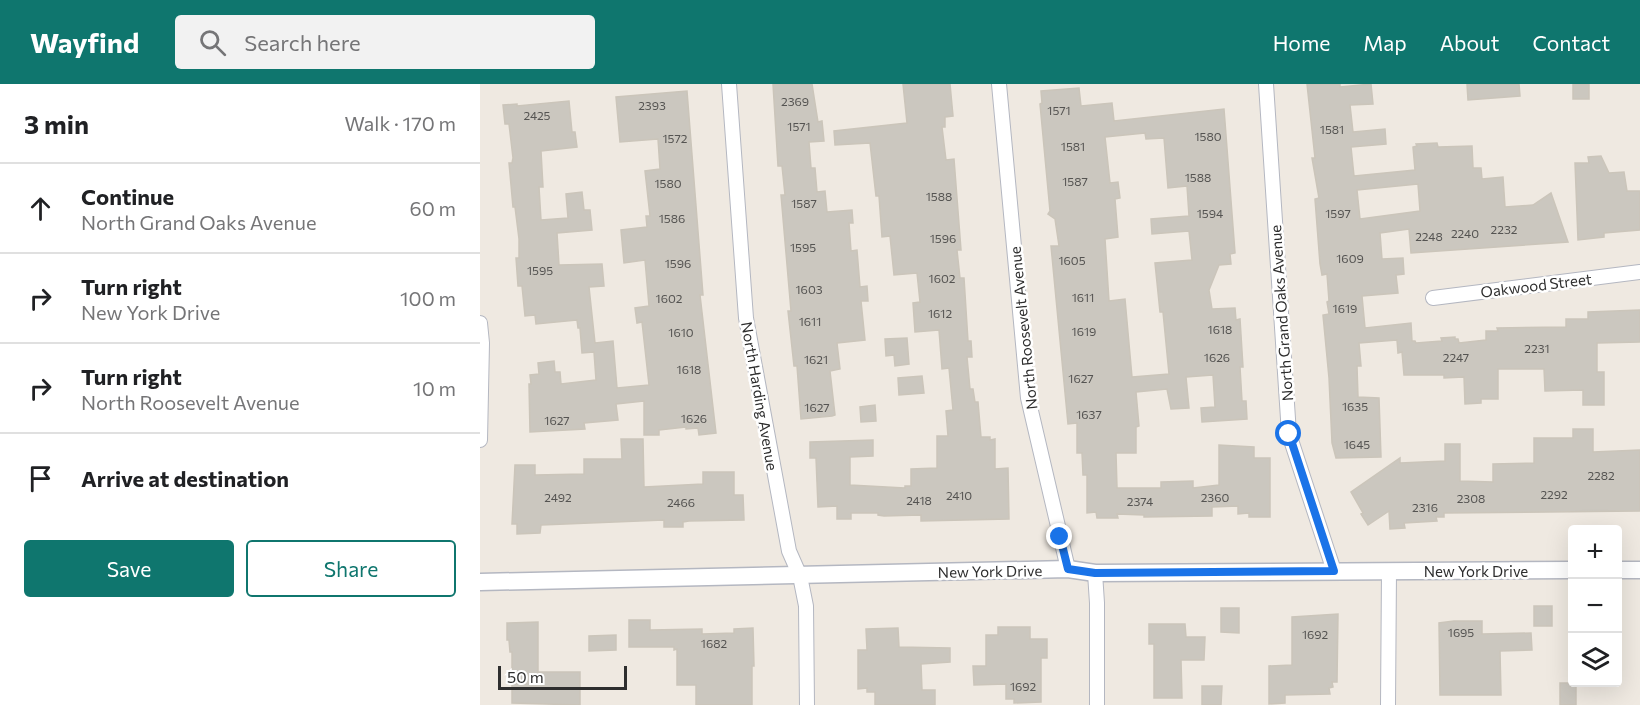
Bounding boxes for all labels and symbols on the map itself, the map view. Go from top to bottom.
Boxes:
house number: 2369 [781,94,809,108]
house number: 2393 [638,98,666,112]
house number: 1571 [1047,103,1071,117]
house number: 2425 [523,108,551,122]
house number: 1571 [787,119,811,133]
house number: 1581 [1320,122,1344,136]
house number: 1580 [1194,129,1222,143]
house number: 1572 [662,131,688,145]
house number: 1581 [1061,139,1085,153]
house number: 1588 [1185,170,1211,184]
house number: 1587 [1062,174,1088,188]
house number: 1580 [654,176,682,190]
house number: 1588 [926,189,952,203]
house number: 1587 [791,196,817,210]
house number: 1594 [1197,206,1223,220]
house number: 1597 [1325,206,1351,220]
house number: 1586 [659,211,685,225]
house number: 2232 [1491,222,1518,236]
street label: North Grand Oaks Avenue [1266,224,1296,402]
house number: 2240 [1451,226,1479,240]
house number: 2248 [1415,229,1443,243]
house number: 1596 [930,231,956,245]
house number: 1595 [790,240,816,254]
street label: North Roosevelt Avenue [1005,245,1041,410]
house number: 1609 [1336,251,1364,265]
house number: 1605 [1058,253,1086,267]
house number: 1596 [665,256,691,270]
house number: 1595 [527,263,553,277]
street label: Oakwood Street [1479,269,1593,301]
house number: 1602 [929,271,956,285]
house number: 1603 [795,282,823,296]
house number: 1611 [1072,290,1094,304]
house number: 1602 [656,291,683,305]
house number: 1619 [1333,301,1357,315]
house number: 1612 [928,306,952,320]
house number: 1611 [799,314,821,328]
street label: North Harding Avenue [738,320,782,472]
house number: 1618 [1208,322,1232,336]
house number: 1619 [1072,324,1096,338]
house number: 1610 [668,325,694,339]
house number: 2231 [1524,341,1550,355]
house number: 1626 [1204,350,1230,364]
house number: 2247 [1443,350,1469,364]
house number: 1621 [804,352,828,366]
house number: 1618 [677,362,701,376]
house number: 1627 [1068,371,1094,385]
house number: 1635 [1342,399,1368,413]
house number: 1627 [804,400,830,414]
house number: 1637 [1076,407,1102,421]
house number: 1626 [681,411,707,425]
house number: 1627 [544,413,570,427]
route start [1275,420,1301,446]
house number: 1645 [1344,437,1370,451]
house number: 2282 [1587,468,1615,482]
house number: 2292 [1540,487,1568,501]
house number: 2410 [946,488,972,502]
house number: 2492 [544,490,572,504]
house number: 2360 [1201,490,1229,504]
house number: 2308 [1457,491,1485,505]
house number: 2418 [906,493,932,507]
house number: 2374 [1127,494,1153,508]
house number: 2466 [667,495,695,509]
house number: 2316 [1412,500,1438,514]
route end [1046,523,1072,549]
street label: New York Drive [938,561,1042,581]
street label: New York Drive [1424,562,1528,580]
house number: 1695 [1448,625,1474,639]
house number: 1692 [1302,627,1328,641]
house number: 1682 [701,636,728,650]
scale bar [498,663,627,690]
house number: 1692 [1010,679,1036,693]

